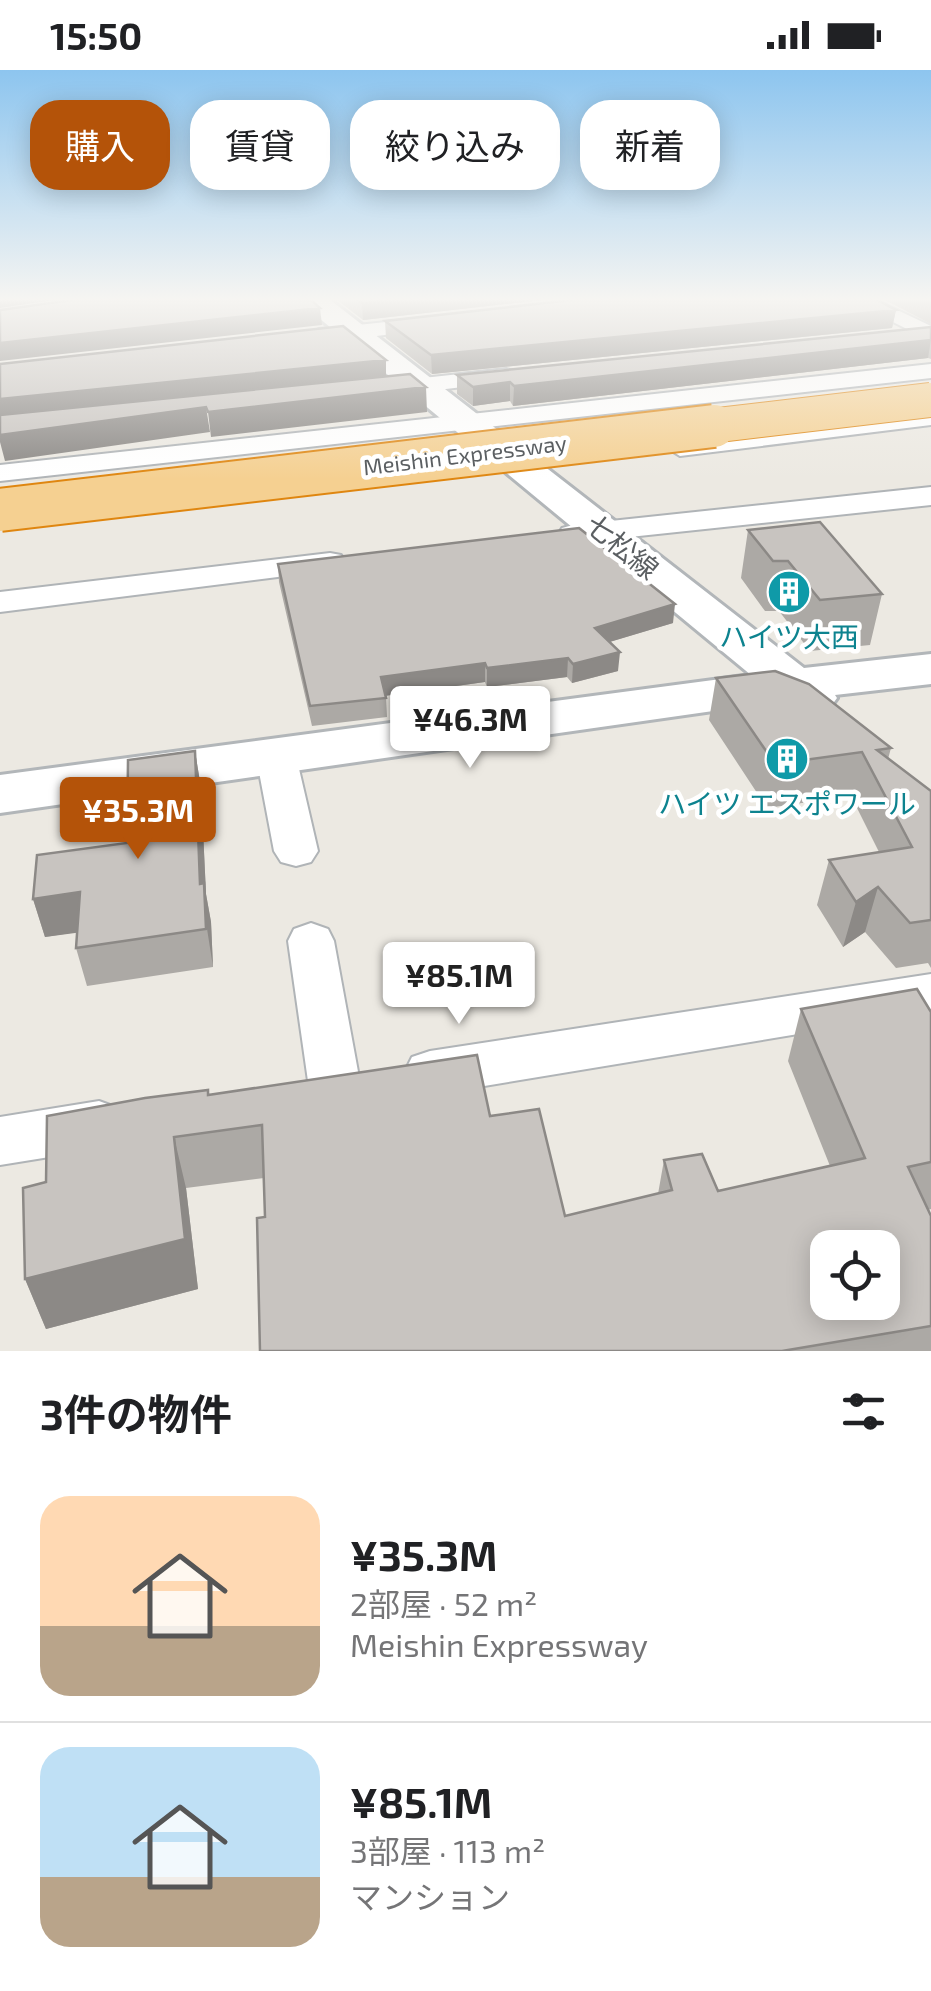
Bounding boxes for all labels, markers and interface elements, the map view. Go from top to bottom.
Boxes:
text: 15:50 [50,12,142,58]
chip: 購入 [30,100,170,190]
chip: 賃貸 [190,100,330,190]
chip: 絞り込み [350,100,560,190]
chip: 新着 [580,100,720,190]
street label: Meishin Expressway [362,429,568,479]
street label: 七松線 [579,507,666,586]
building icon: ハイツ大西 [766,569,812,615]
place label: ハイツ大西 [719,619,859,653]
pin: ¥46.3M [389,686,551,771]
text: ¥46.3M [412,699,528,737]
building icon: ハイツ エスポワール [764,736,810,782]
pin: ¥35.3M [57,777,219,862]
place label: ハイツ エスポワール [658,786,916,820]
text: ¥35.3M [82,790,194,828]
pin: ¥85.1M [378,942,540,1027]
text: ¥85.1M [405,955,513,993]
map controls [810,1230,900,1320]
button: locate [810,1230,900,1320]
icon: filters [836,1384,891,1439]
text: 3件の物件 [40,1388,232,1438]
text: ¥35.3M [350,1529,497,1579]
icon: home [120,1536,240,1656]
text: 2部屋 · 52 m² [350,1584,537,1622]
text: Meishin Expressway [350,1625,648,1663]
text: ¥85.1M [350,1776,492,1826]
icon: home [120,1787,240,1907]
text: 3部屋 · 113 m² [350,1831,545,1869]
text: マンション [350,1877,510,1915]

